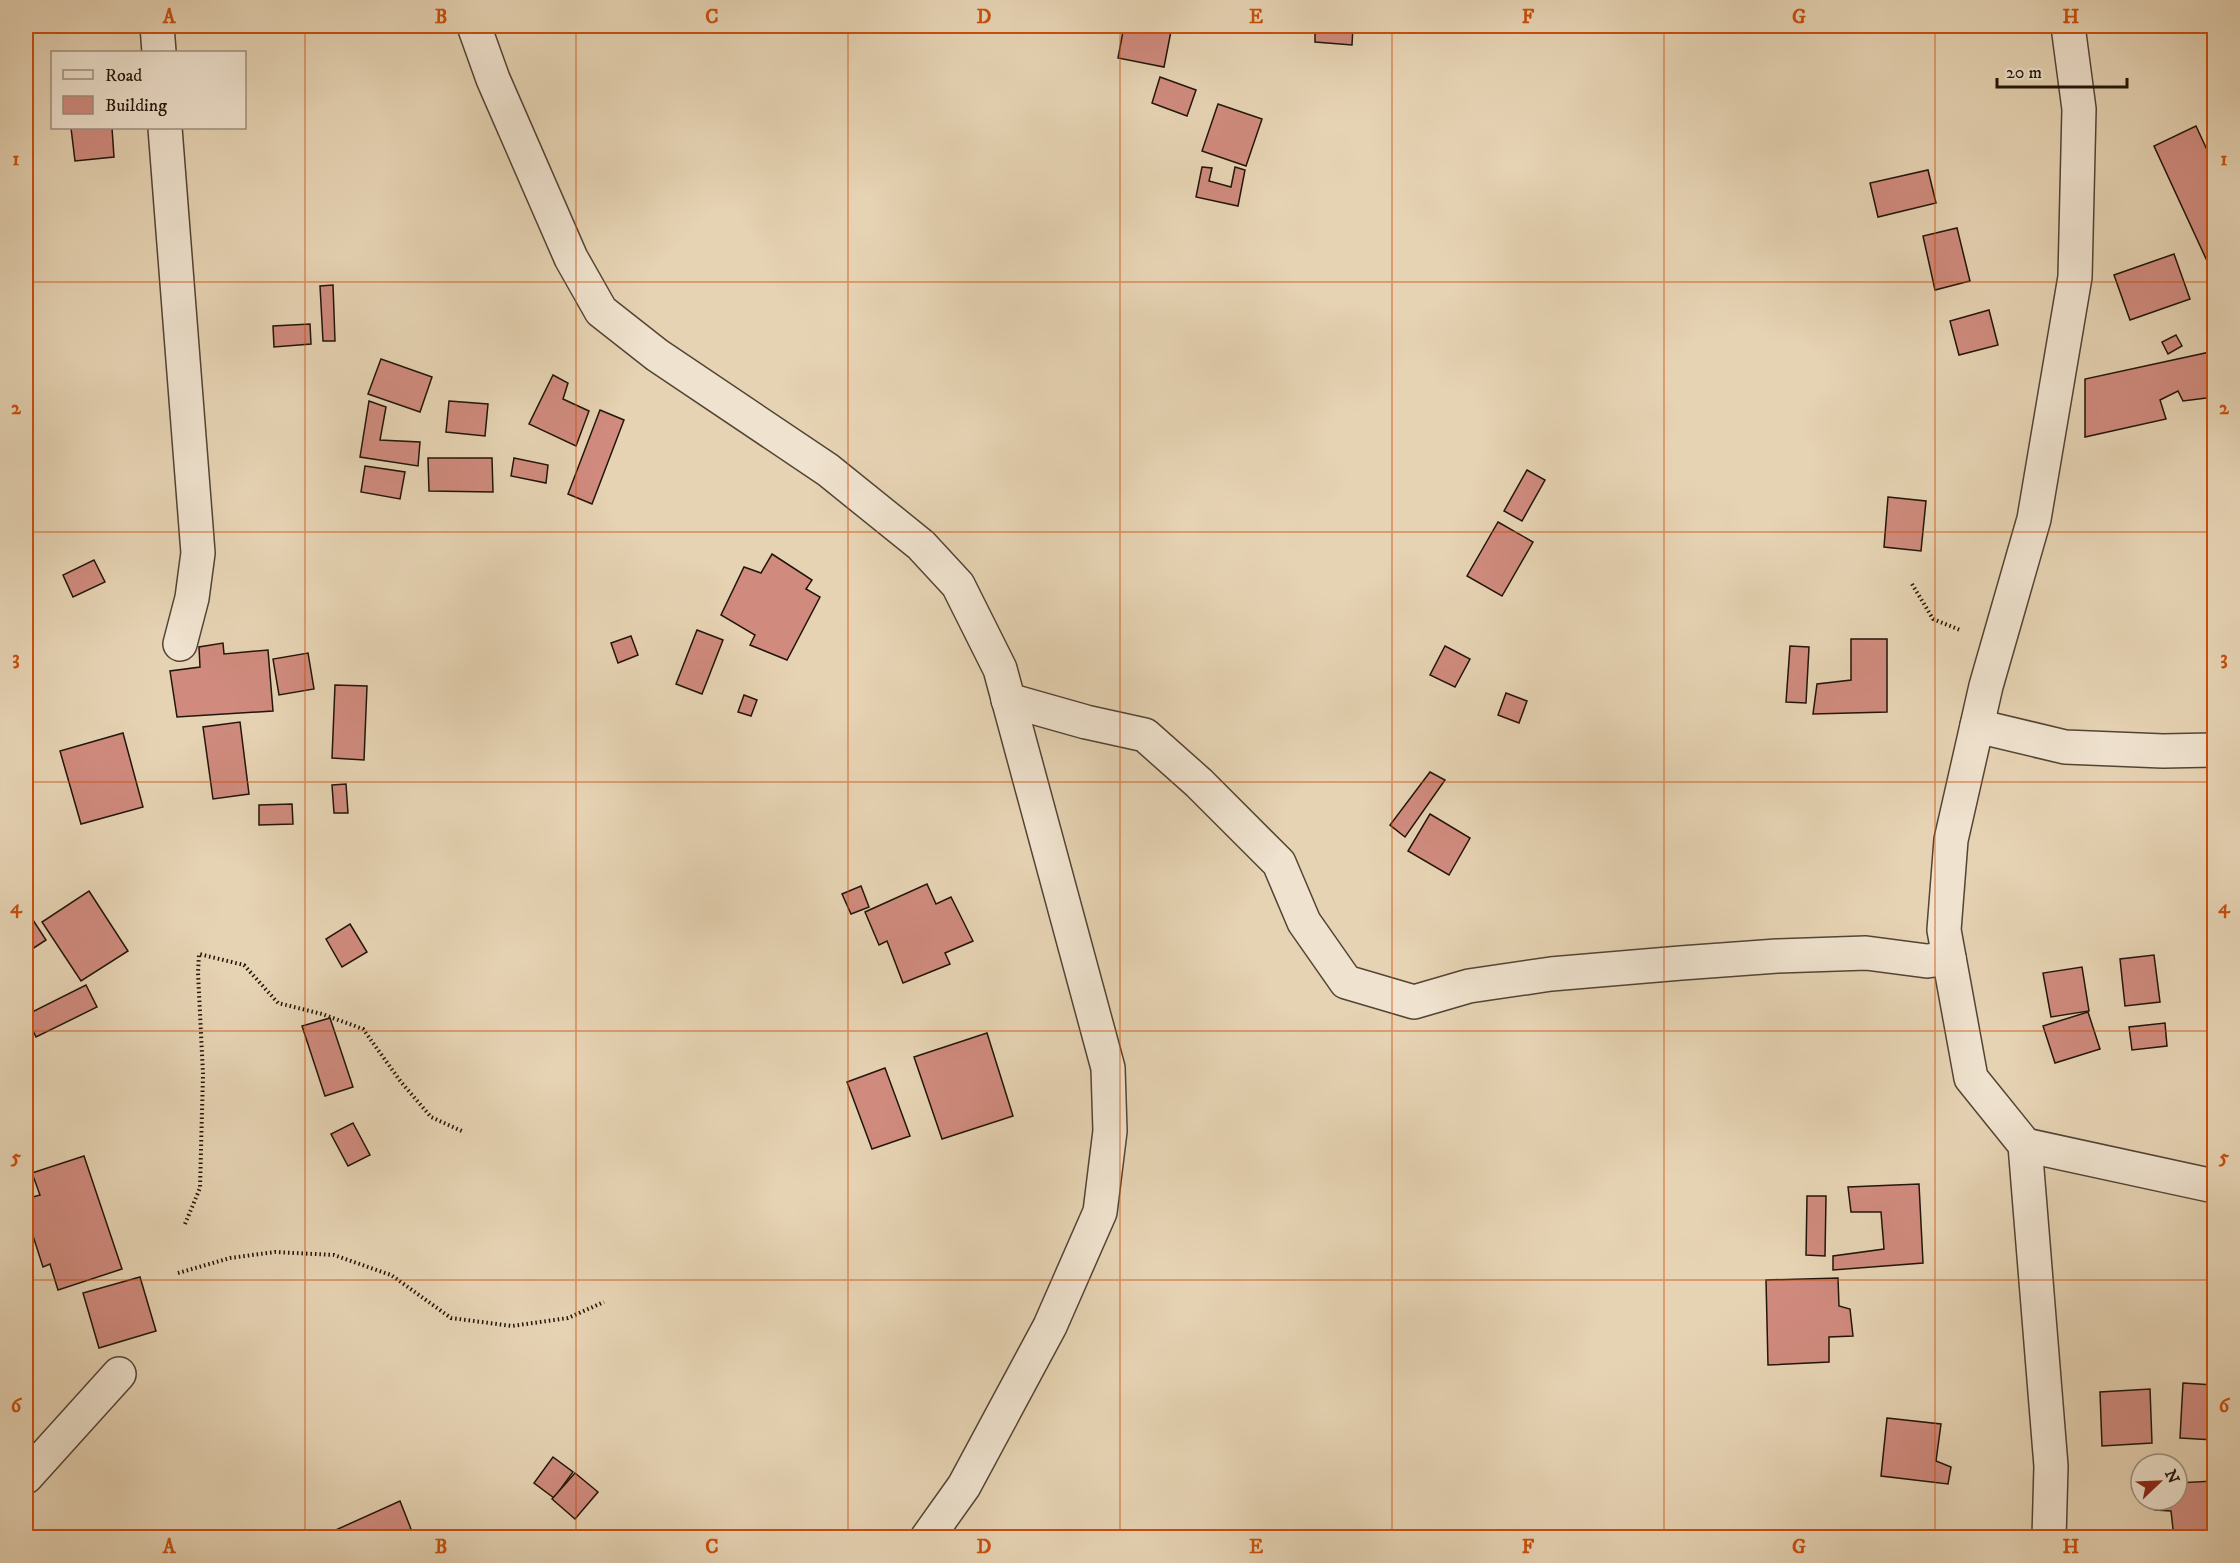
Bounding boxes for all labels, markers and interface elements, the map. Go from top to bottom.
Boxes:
text: A [162,5,177,30]
text: B [435,5,447,30]
text: C [705,5,719,30]
text: D [977,5,992,30]
text: E [1249,5,1263,30]
text: F [1522,5,1535,30]
text: G [1792,5,1806,30]
text: H [2063,5,2080,30]
legend [51,51,246,129]
scale bar [1997,51,2128,89]
text: 20 m [2006,62,2042,84]
text: Road [105,65,142,87]
text: Building [105,95,167,117]
text: 1 [12,147,20,172]
text: 1 [2220,147,2228,172]
text: 2 [11,396,22,421]
text: 2 [2219,396,2230,421]
text: 3 [12,646,20,671]
text: 3 [2220,646,2228,671]
text: 4 [10,895,23,920]
text: 4 [2218,895,2231,920]
text: 5 [10,1145,21,1170]
text: 5 [2218,1145,2229,1170]
text: 6 [11,1394,23,1419]
text: 6 [2219,1394,2231,1419]
north arrow [2129,1452,2189,1512]
text: N [2160,1467,2184,1486]
text: A [162,1535,177,1560]
text: B [435,1535,447,1560]
text: C [705,1535,719,1560]
text: D [977,1535,992,1560]
text: E [1249,1535,1263,1560]
text: F [1522,1535,1535,1560]
text: G [1792,1535,1806,1560]
text: H [2063,1535,2080,1560]

